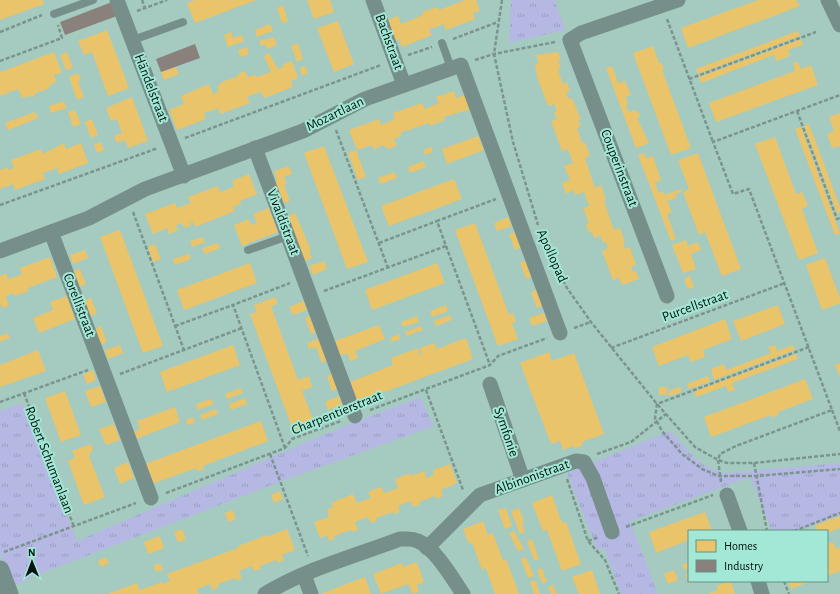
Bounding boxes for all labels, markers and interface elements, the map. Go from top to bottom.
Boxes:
street label: Bachstraat [372,12,406,72]
street label: Händelstraat [132,52,171,124]
street label: Mozartlaan [304,94,366,134]
street label: Couperinstraat [598,128,640,209]
street label: Vivaldistraat [264,187,302,257]
street label: Apollopad [534,227,570,285]
street label: Corellistraat [61,271,98,339]
street label: Purcellstraat [660,287,730,324]
street label: Charpentierstraat [290,388,385,438]
street label: Robert Schumanlaan [22,405,76,515]
street label: Symfonie [491,406,521,458]
street label: Albinonistraat [493,457,572,497]
legend [688,530,828,582]
text: Homes [724,540,757,552]
north arrow [12,542,52,582]
text: N [28,547,36,558]
text: Industry [724,560,763,573]

